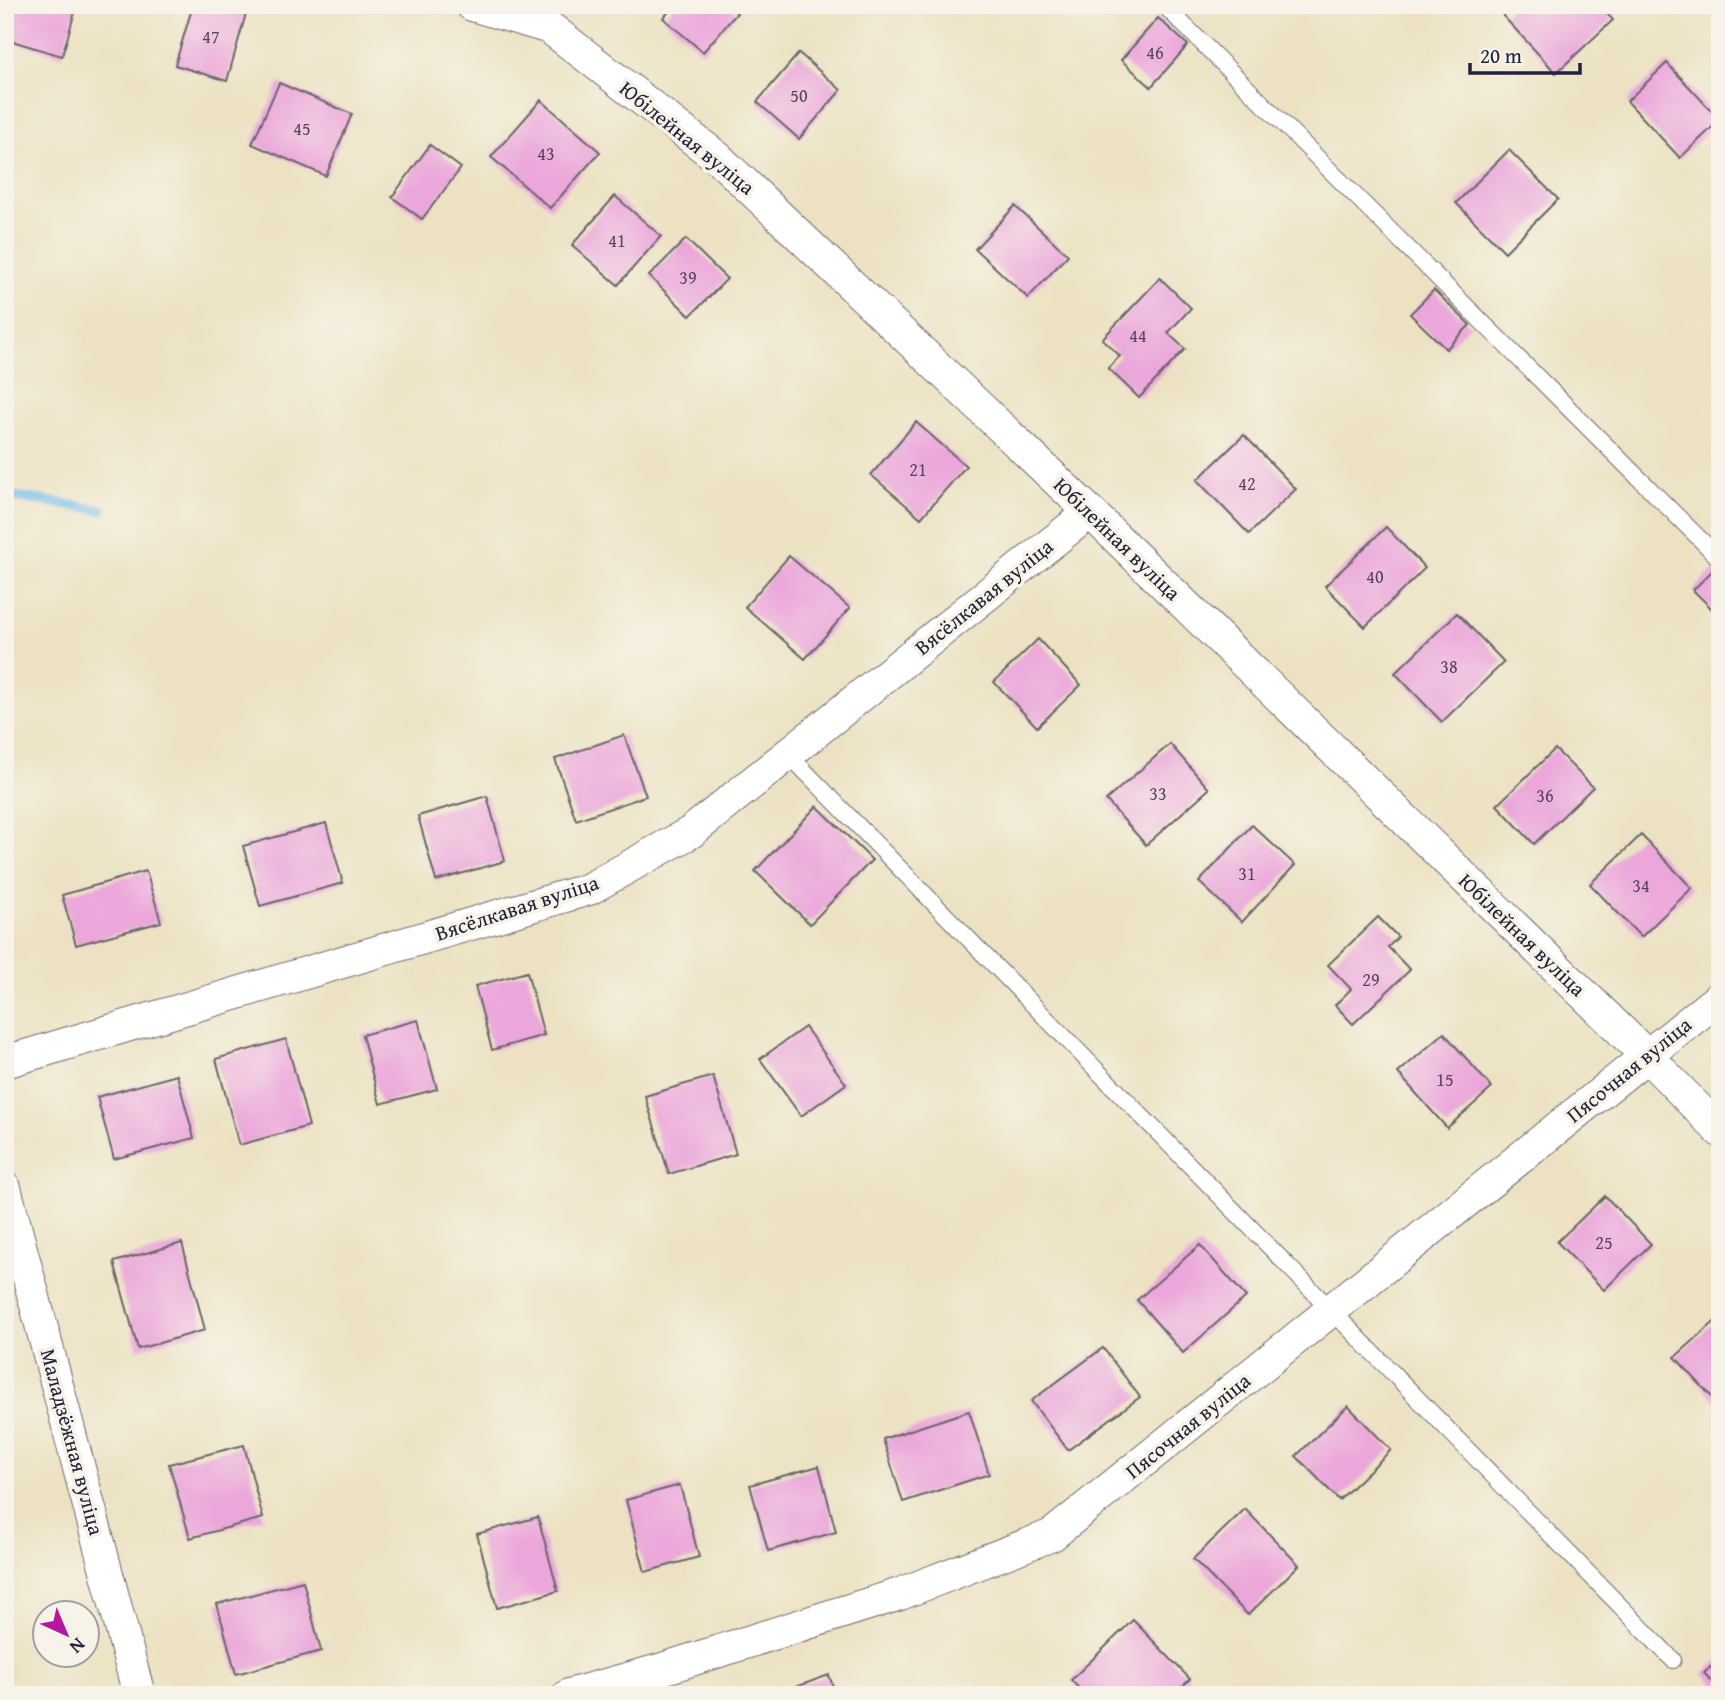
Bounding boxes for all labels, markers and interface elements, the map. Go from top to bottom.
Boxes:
house number: 47 [202,23,220,50]
scale bar [1470,32,1580,76]
house number: 46 [1146,39,1164,66]
text: 20 m [1480,40,1522,71]
street label: Юбілейная вуліца [613,73,762,202]
house number: 50 [790,82,808,109]
house number: 45 [293,115,311,142]
house number: 43 [537,140,555,167]
house number: 41 [608,227,626,254]
house number: 39 [679,264,697,291]
house number: 44 [1129,322,1147,349]
house number: 21 [909,456,927,483]
street label: Юбілейная вуліца [1047,470,1188,608]
house number: 42 [1238,470,1256,497]
street label: Вясёлкавая вуліца [908,531,1060,662]
house number: 40 [1366,563,1384,590]
house number: 38 [1440,653,1458,680]
house number: 33 [1149,780,1167,807]
house number: 36 [1536,782,1554,809]
house number: 31 [1238,860,1256,887]
street label: Юбілейная вуліца [1452,866,1593,1004]
street label: Вясёлкавая вуліца [431,867,603,949]
house number: 34 [1632,872,1650,899]
house number: 29 [1362,966,1380,993]
street label: Пясочная вуліца [1559,1009,1698,1130]
house number: 15 [1436,1066,1454,1093]
house number: 25 [1595,1229,1613,1256]
street label: Маладзёжная вуліца [33,1345,112,1538]
street label: Пясочная вуліца [1118,1365,1257,1486]
north arrow [32,1598,102,1668]
text: N [63,1632,92,1661]

